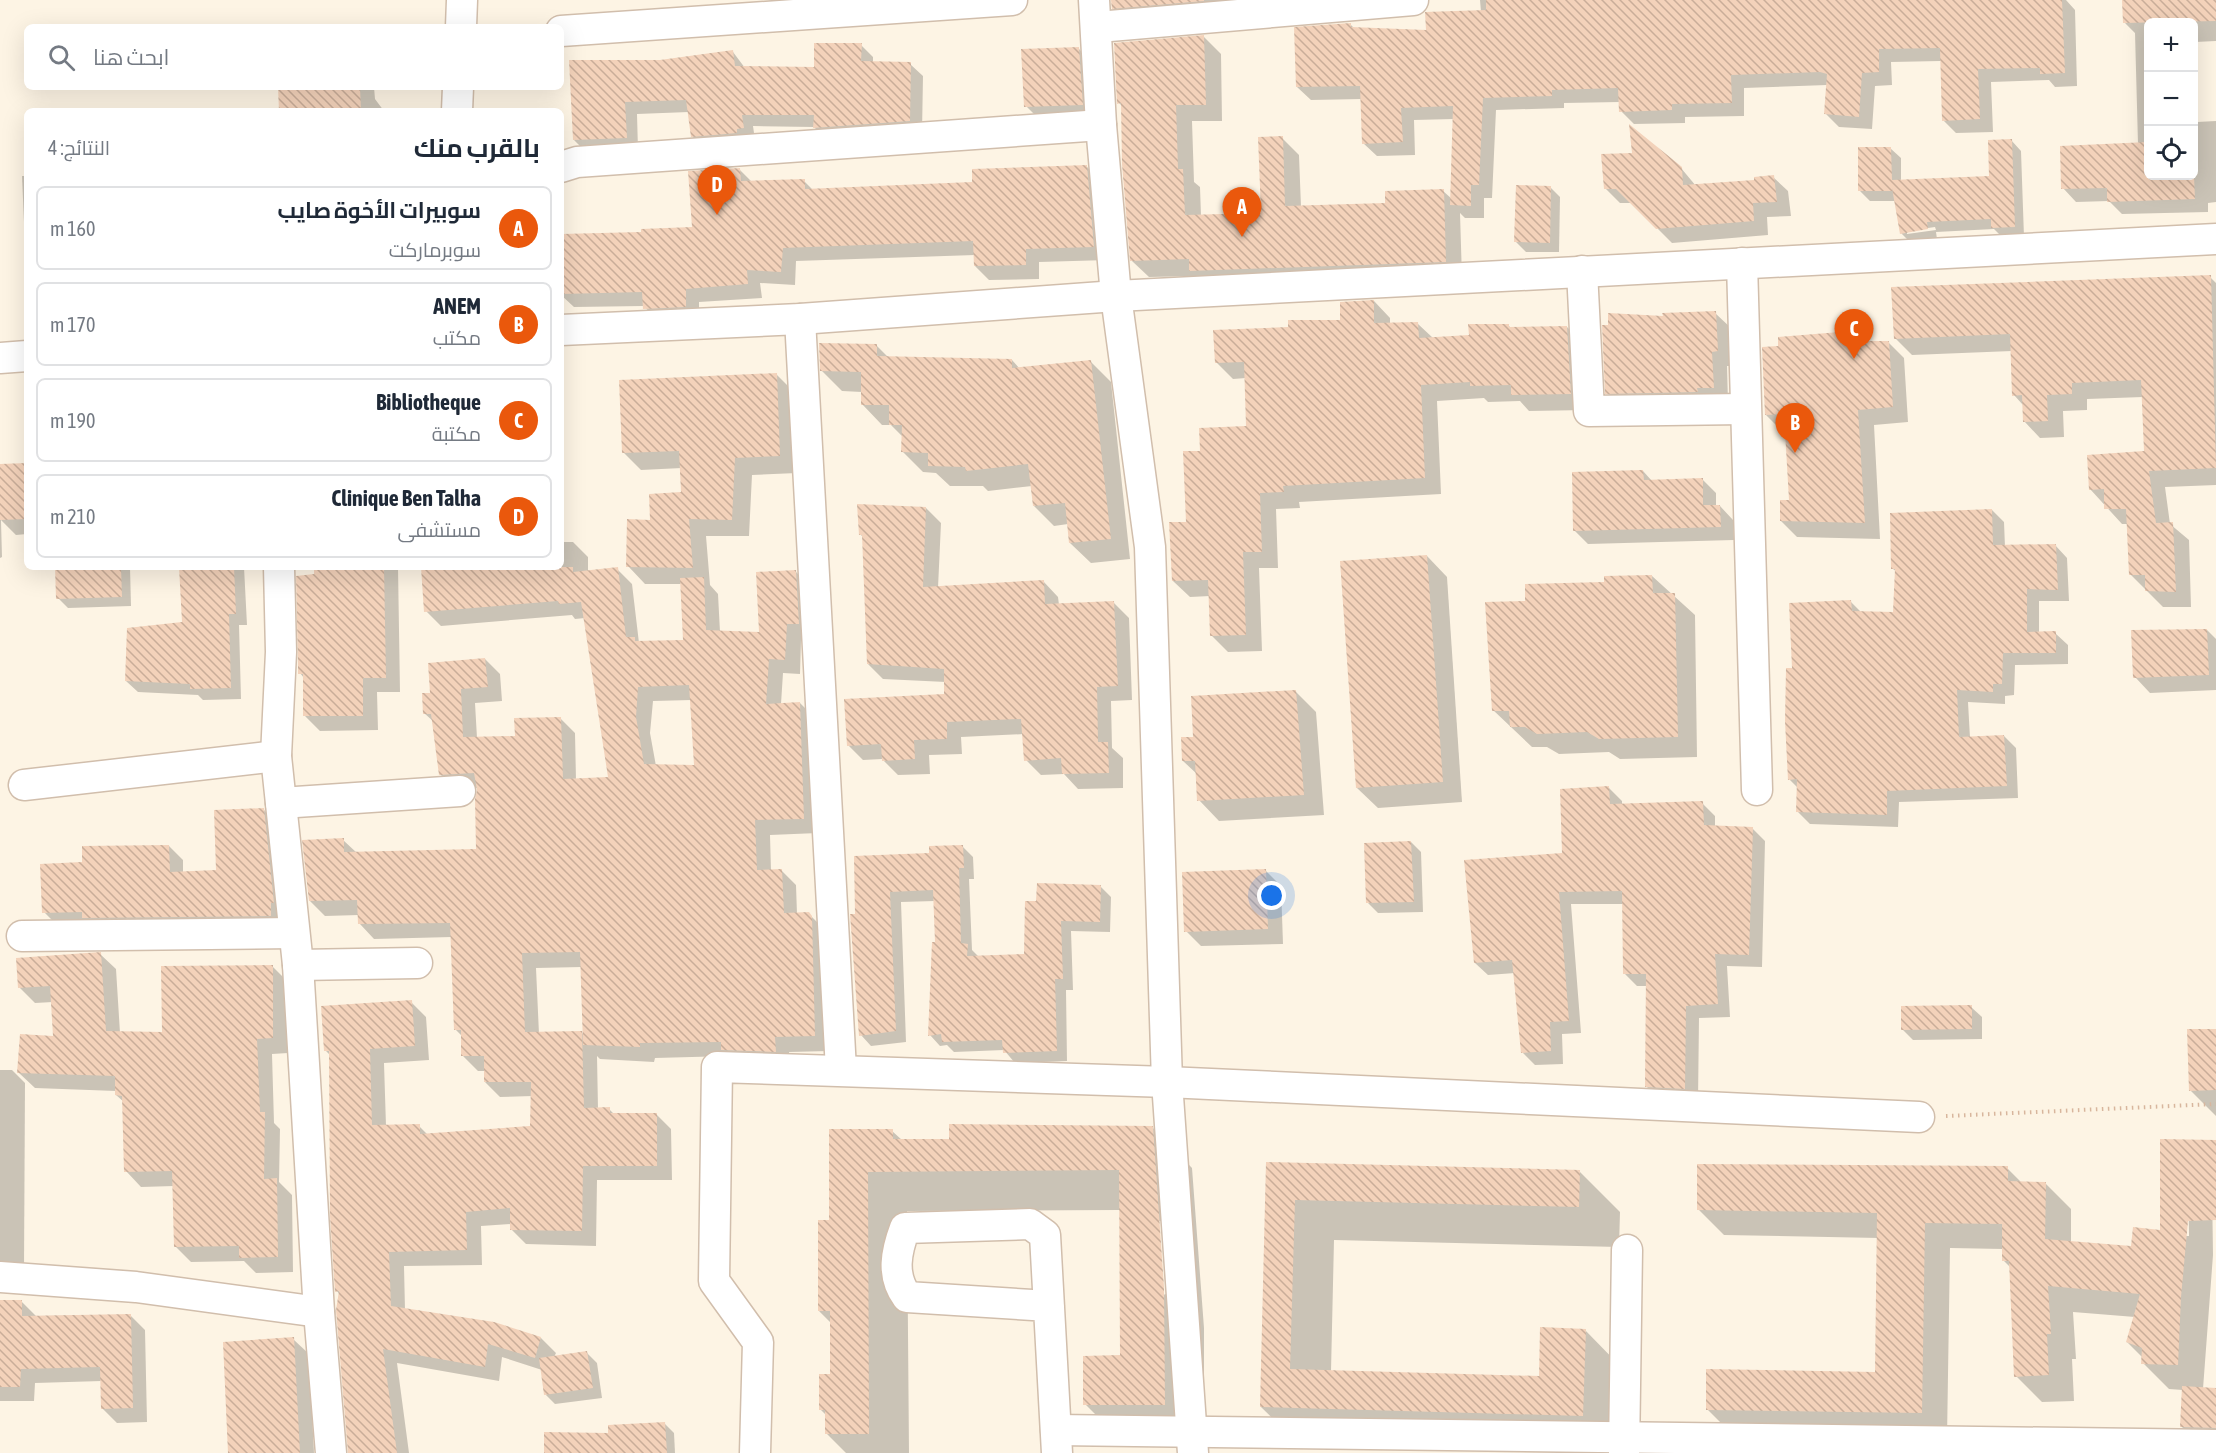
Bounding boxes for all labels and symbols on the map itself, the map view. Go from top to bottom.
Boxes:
pin: D [698,166,736,215]
pin: A [1222,188,1262,237]
pin: C [1834,310,1874,359]
pin: B [1776,404,1814,453]
your location [1257,881,1286,910]

